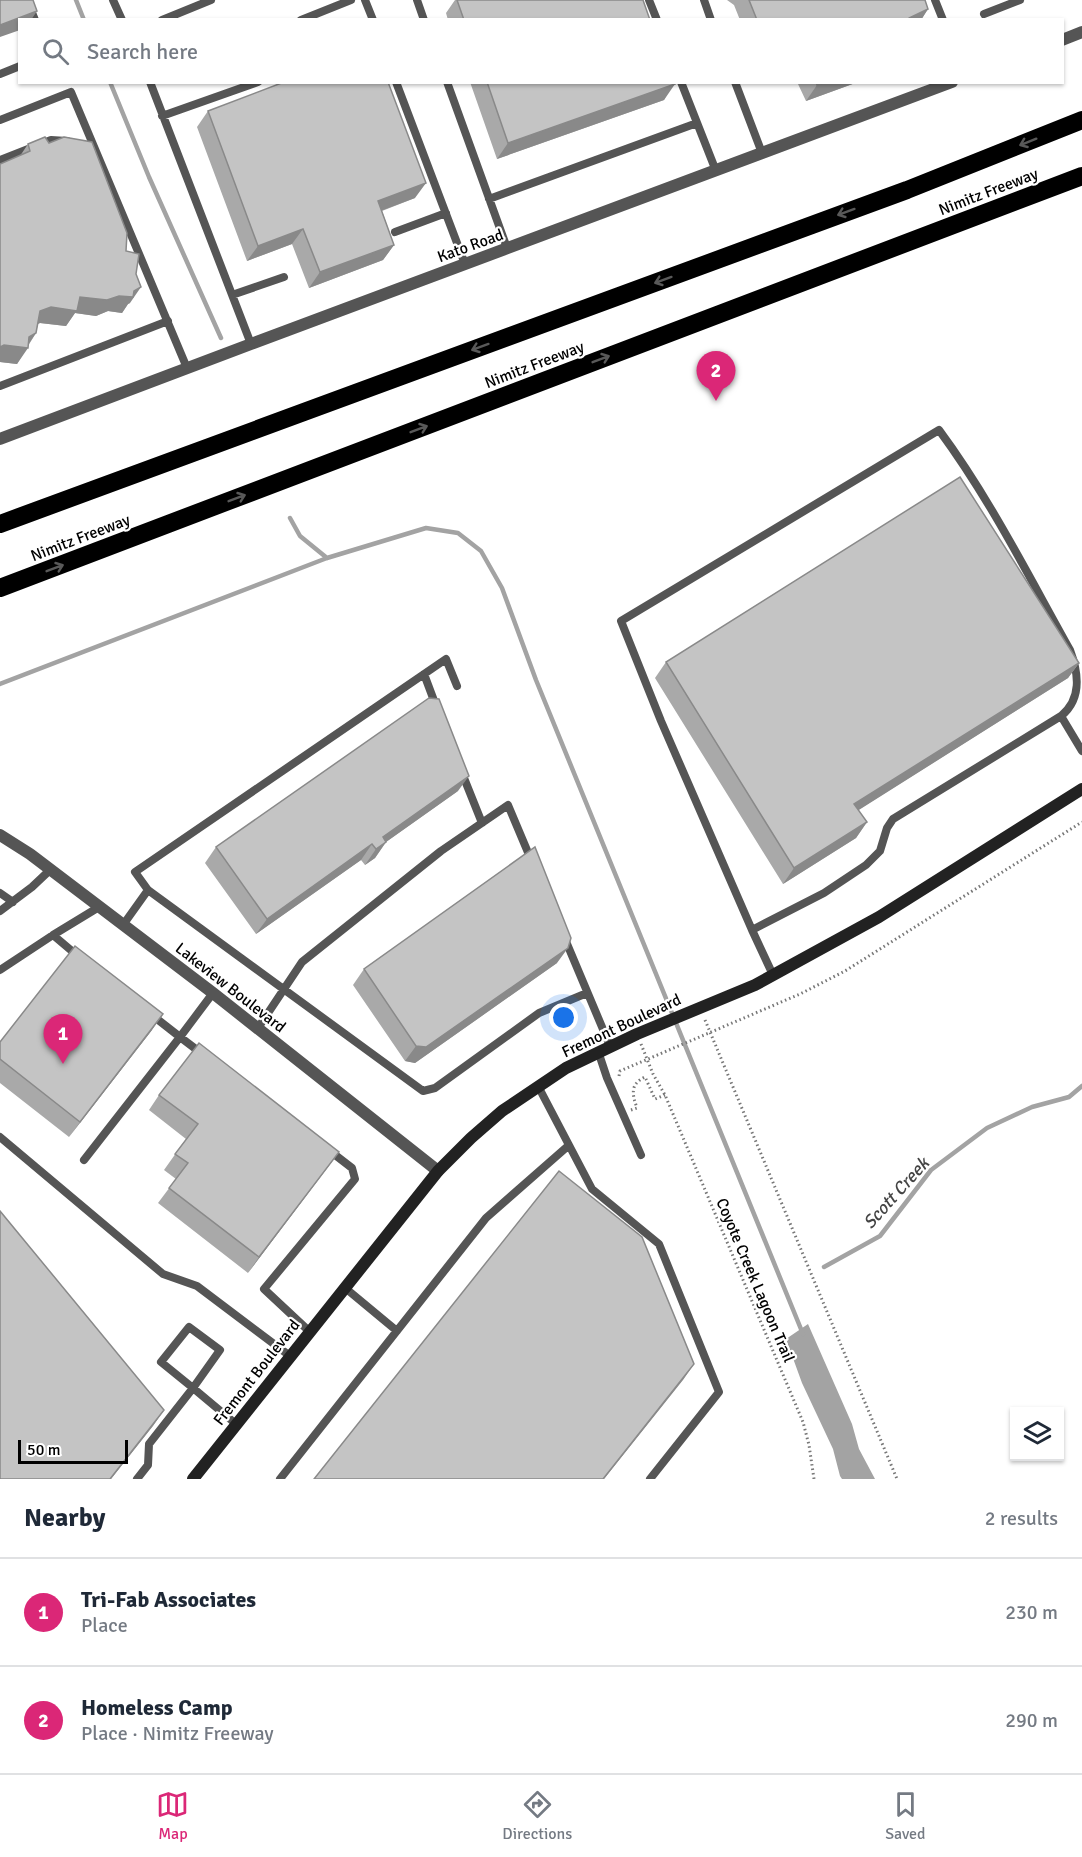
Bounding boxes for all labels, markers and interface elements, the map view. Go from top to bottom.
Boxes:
search box [18,18,1064,84]
icon: search [39,35,72,68]
text: Search here [87,38,198,65]
one-way arrow [1019,137,1037,148]
street label: Nimitz Freeway [936,164,1041,220]
one-way arrow [837,208,856,219]
street label: Kato Road [434,225,506,267]
one-way arrow [654,275,673,286]
street label: Nimitz Freeway [482,337,587,393]
one-way arrow [471,342,490,353]
pin: 2 [696,352,736,401]
one-way arrow [592,353,610,364]
one-way arrow [409,423,428,434]
one-way arrow [227,492,246,503]
street label: Nimitz Freeway [28,510,133,566]
one-way arrow [45,561,63,572]
street label: Lakeview Boulevard [171,938,290,1037]
street label: Fremont Boulevard [559,990,684,1062]
your location [549,1003,578,1032]
pin: 1 [44,1014,82,1064]
water label: Scott Creek [858,1151,935,1233]
street label: Coyote Creek Lagoon Trail [711,1195,799,1366]
street label: Fremont Boulevard [209,1316,304,1430]
map controls [1010,1407,1064,1461]
button: layers [1010,1407,1064,1461]
scale bar [18,1437,128,1464]
text: 50 m [27,1440,61,1460]
text: Nearby [24,1502,105,1534]
text: 2 results [985,1506,1058,1531]
text: Tri-Fab Associates [81,1586,256,1613]
text: 1 [38,1600,49,1625]
text: 230 m [1005,1600,1058,1625]
text: Place [81,1613,128,1638]
text: Homeless Camp [81,1694,233,1721]
text: 2 [38,1708,49,1733]
text: 290 m [1005,1708,1058,1733]
text: Place · Nimitz Freeway [81,1721,274,1746]
tab: Map [156,1788,189,1844]
tab: Directions [502,1788,572,1844]
tab: Saved [885,1788,926,1844]

